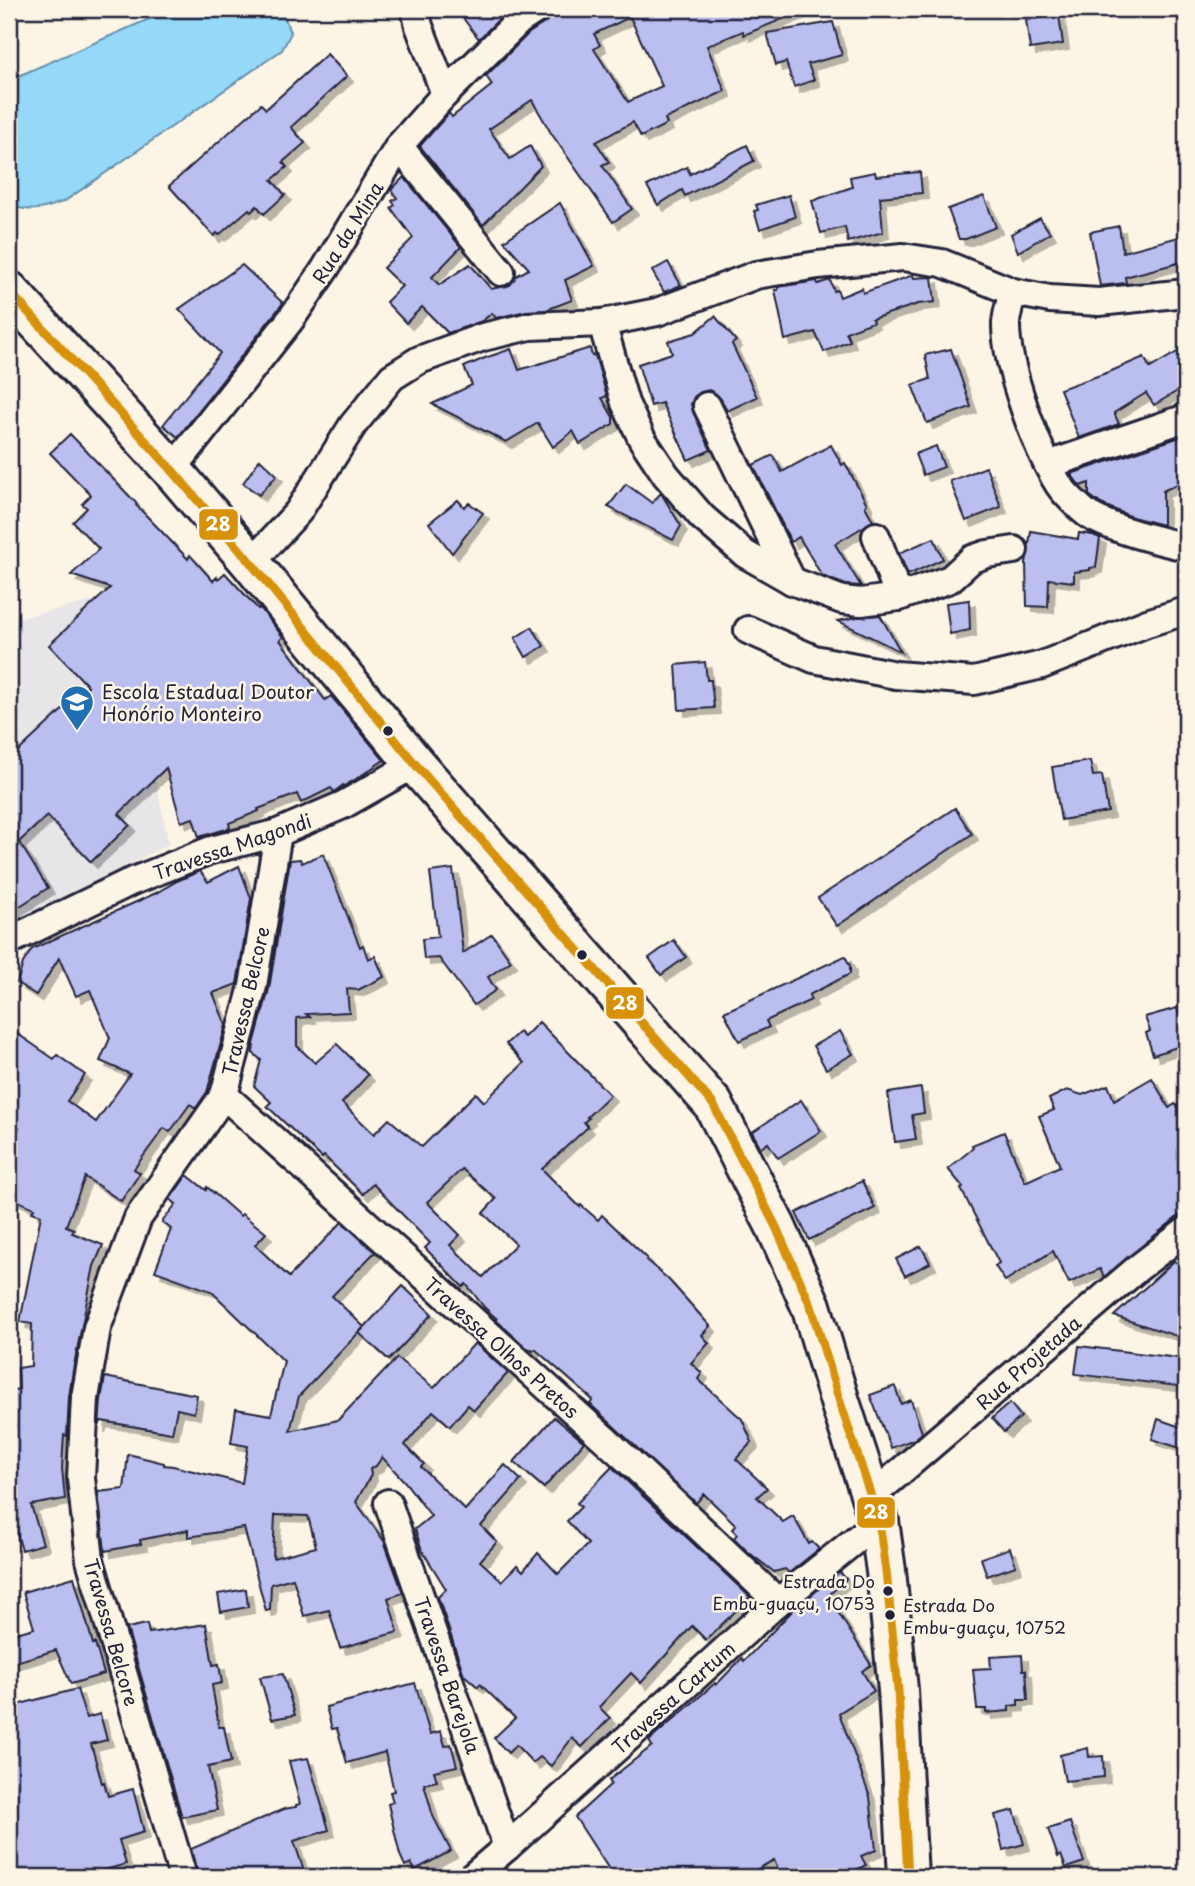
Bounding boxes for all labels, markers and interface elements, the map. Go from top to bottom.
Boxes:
street label: Rua da Mina [304,175,390,288]
line badge: 28 [198,508,239,541]
text: 28 [205,509,231,537]
place label: Escola Estadual Doutor Honório Monteiro [102,677,314,727]
school or university icon: Escola Estadual Doutor Honório Monteiro [58,683,96,732]
unlabelled marker [381,724,395,738]
street label: Travessa Magondi [149,806,315,886]
street label: Travessa Belcore [214,924,276,1078]
unlabelled marker [575,948,589,962]
line badge: 28 [605,986,645,1020]
text: 28 [612,988,638,1016]
street label: Travessa Olhos Pretos [419,1270,586,1424]
street label: Rua Projetada [969,1308,1087,1416]
line badge: 28 [856,1496,896,1529]
text: 28 [863,1497,889,1525]
street label: Travessa Belcore [78,1555,146,1709]
place label: Estrada Do Embu-guaçu, 10753 [713,1568,875,1616]
marker: Estrada Do Embu-guaçu, 10753 [881,1584,895,1598]
place label: Estrada Do Embu-guaçu, 10752 [903,1592,1066,1640]
street label: Travessa Barejola [408,1593,488,1758]
marker: Estrada Do Embu-guaçu, 10752 [883,1608,897,1622]
street label: Travessa Cartum [605,1634,741,1760]

